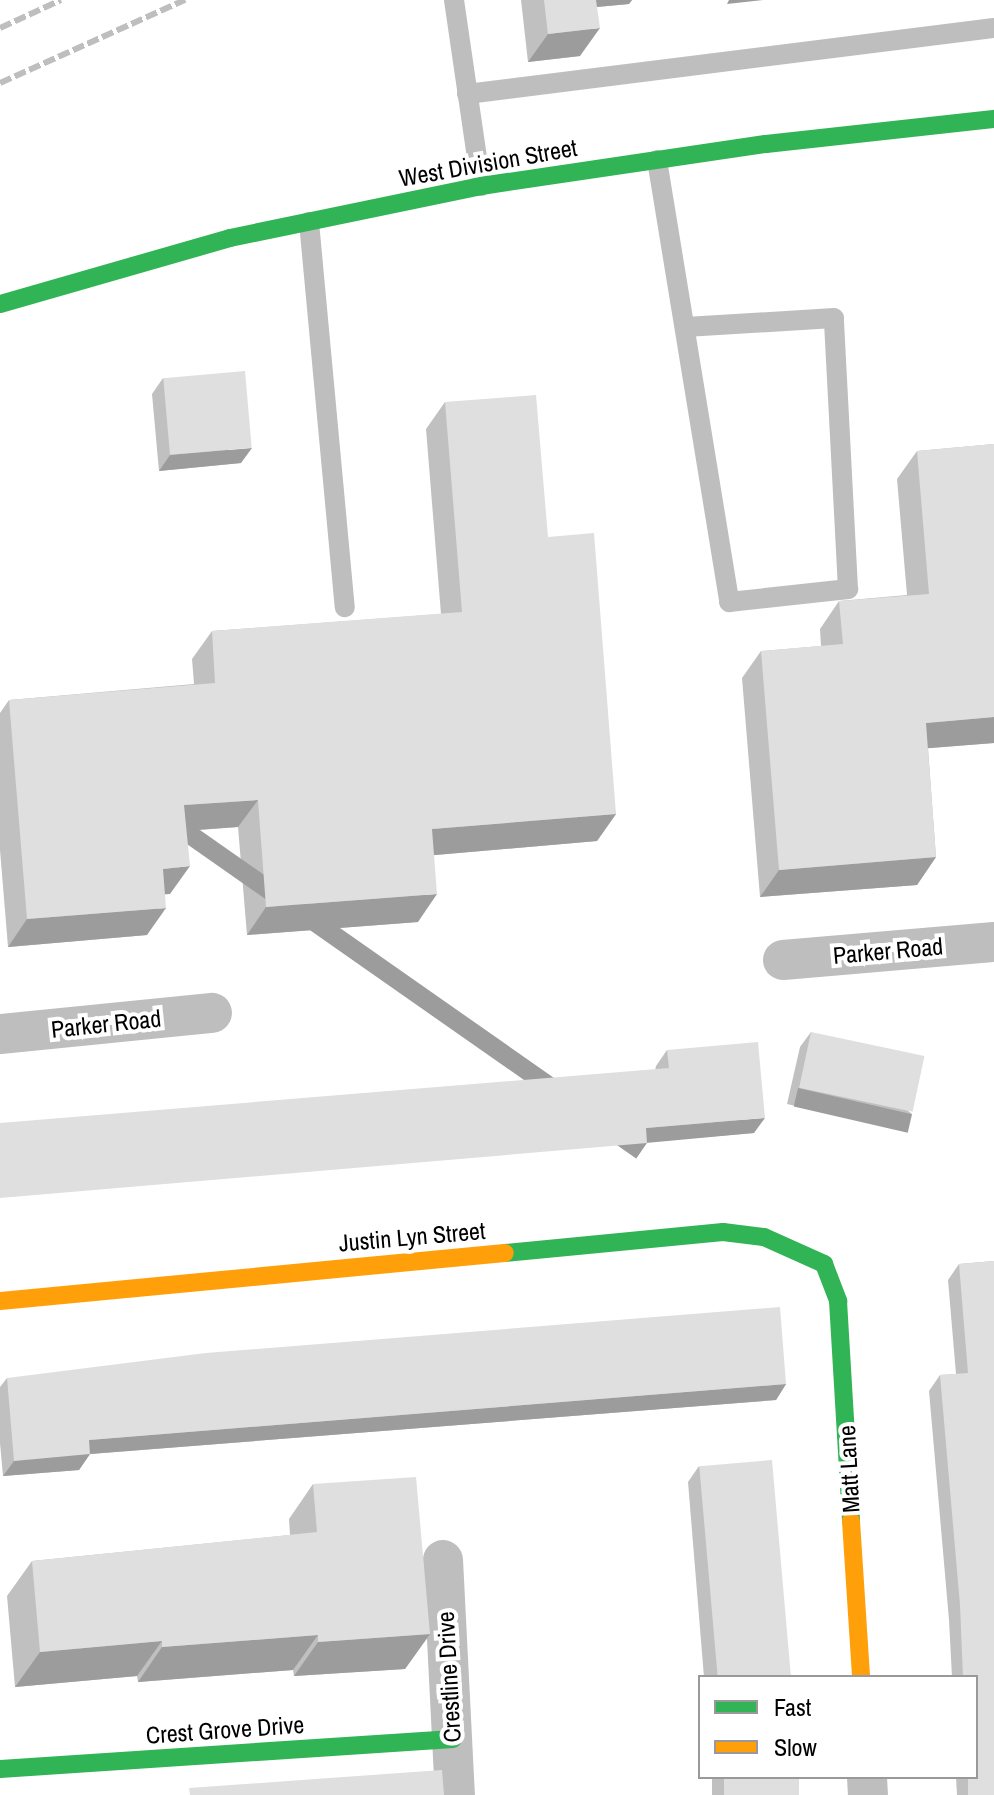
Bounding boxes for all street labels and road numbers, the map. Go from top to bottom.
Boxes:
street label: West Division Street [397,133,579,193]
street label: Parker Road [832,932,944,970]
street label: Parker Road [50,1004,162,1044]
street label: Justin Lyn Street [338,1216,486,1258]
street label: Matt Lane [832,1425,866,1513]
street label: Crestline Drive [431,1611,467,1743]
street label: Crest Grove Drive [145,1710,305,1750]

